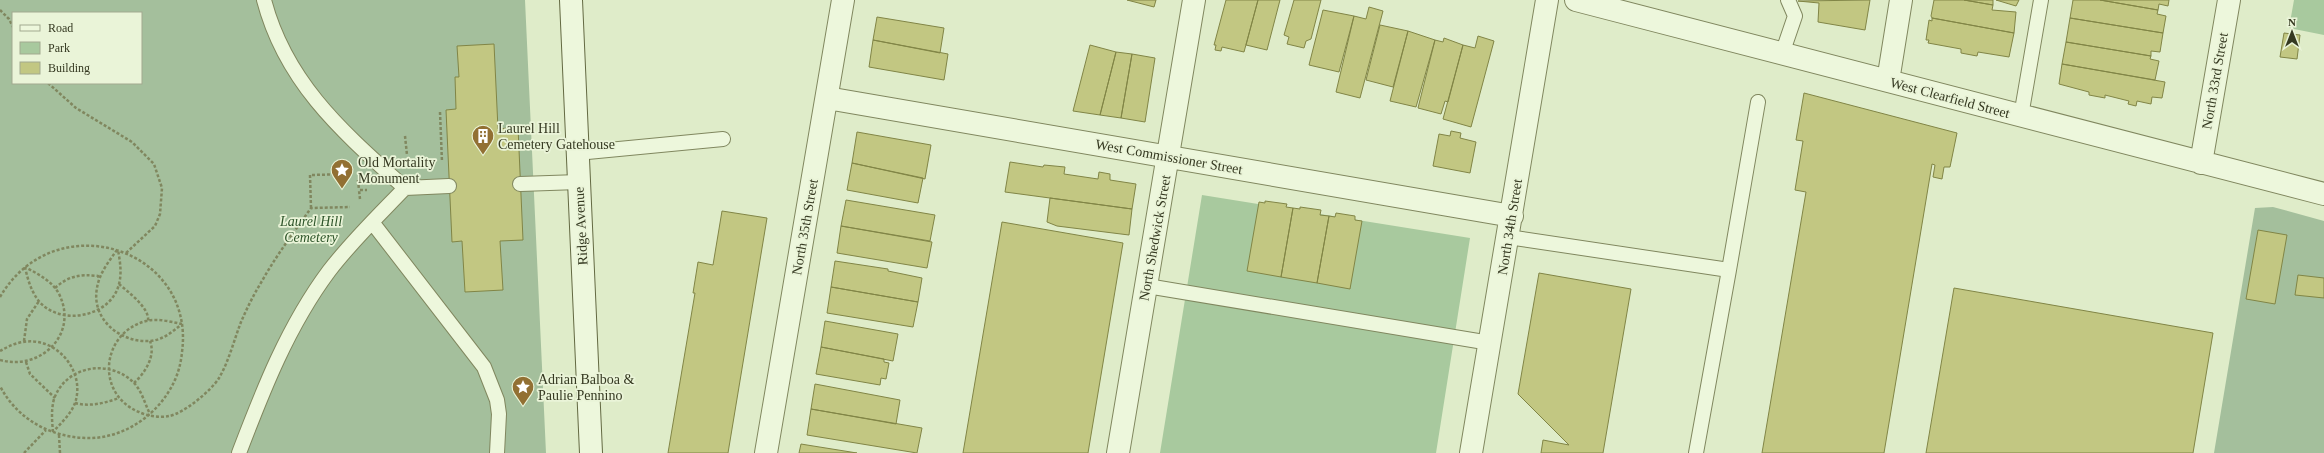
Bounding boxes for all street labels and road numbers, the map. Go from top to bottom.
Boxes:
street label: North 33rd Street [2199,31,2231,131]
street label: West Clearfield Street [1889,75,2012,121]
street label: West Commissioner Street [1094,137,1244,177]
street label: North Shedwick Street [1137,174,1173,302]
street label: North 35th Street [789,178,821,276]
street label: North 34th Street [1495,178,1525,276]
street label: Ridge Avenue [571,186,591,266]

